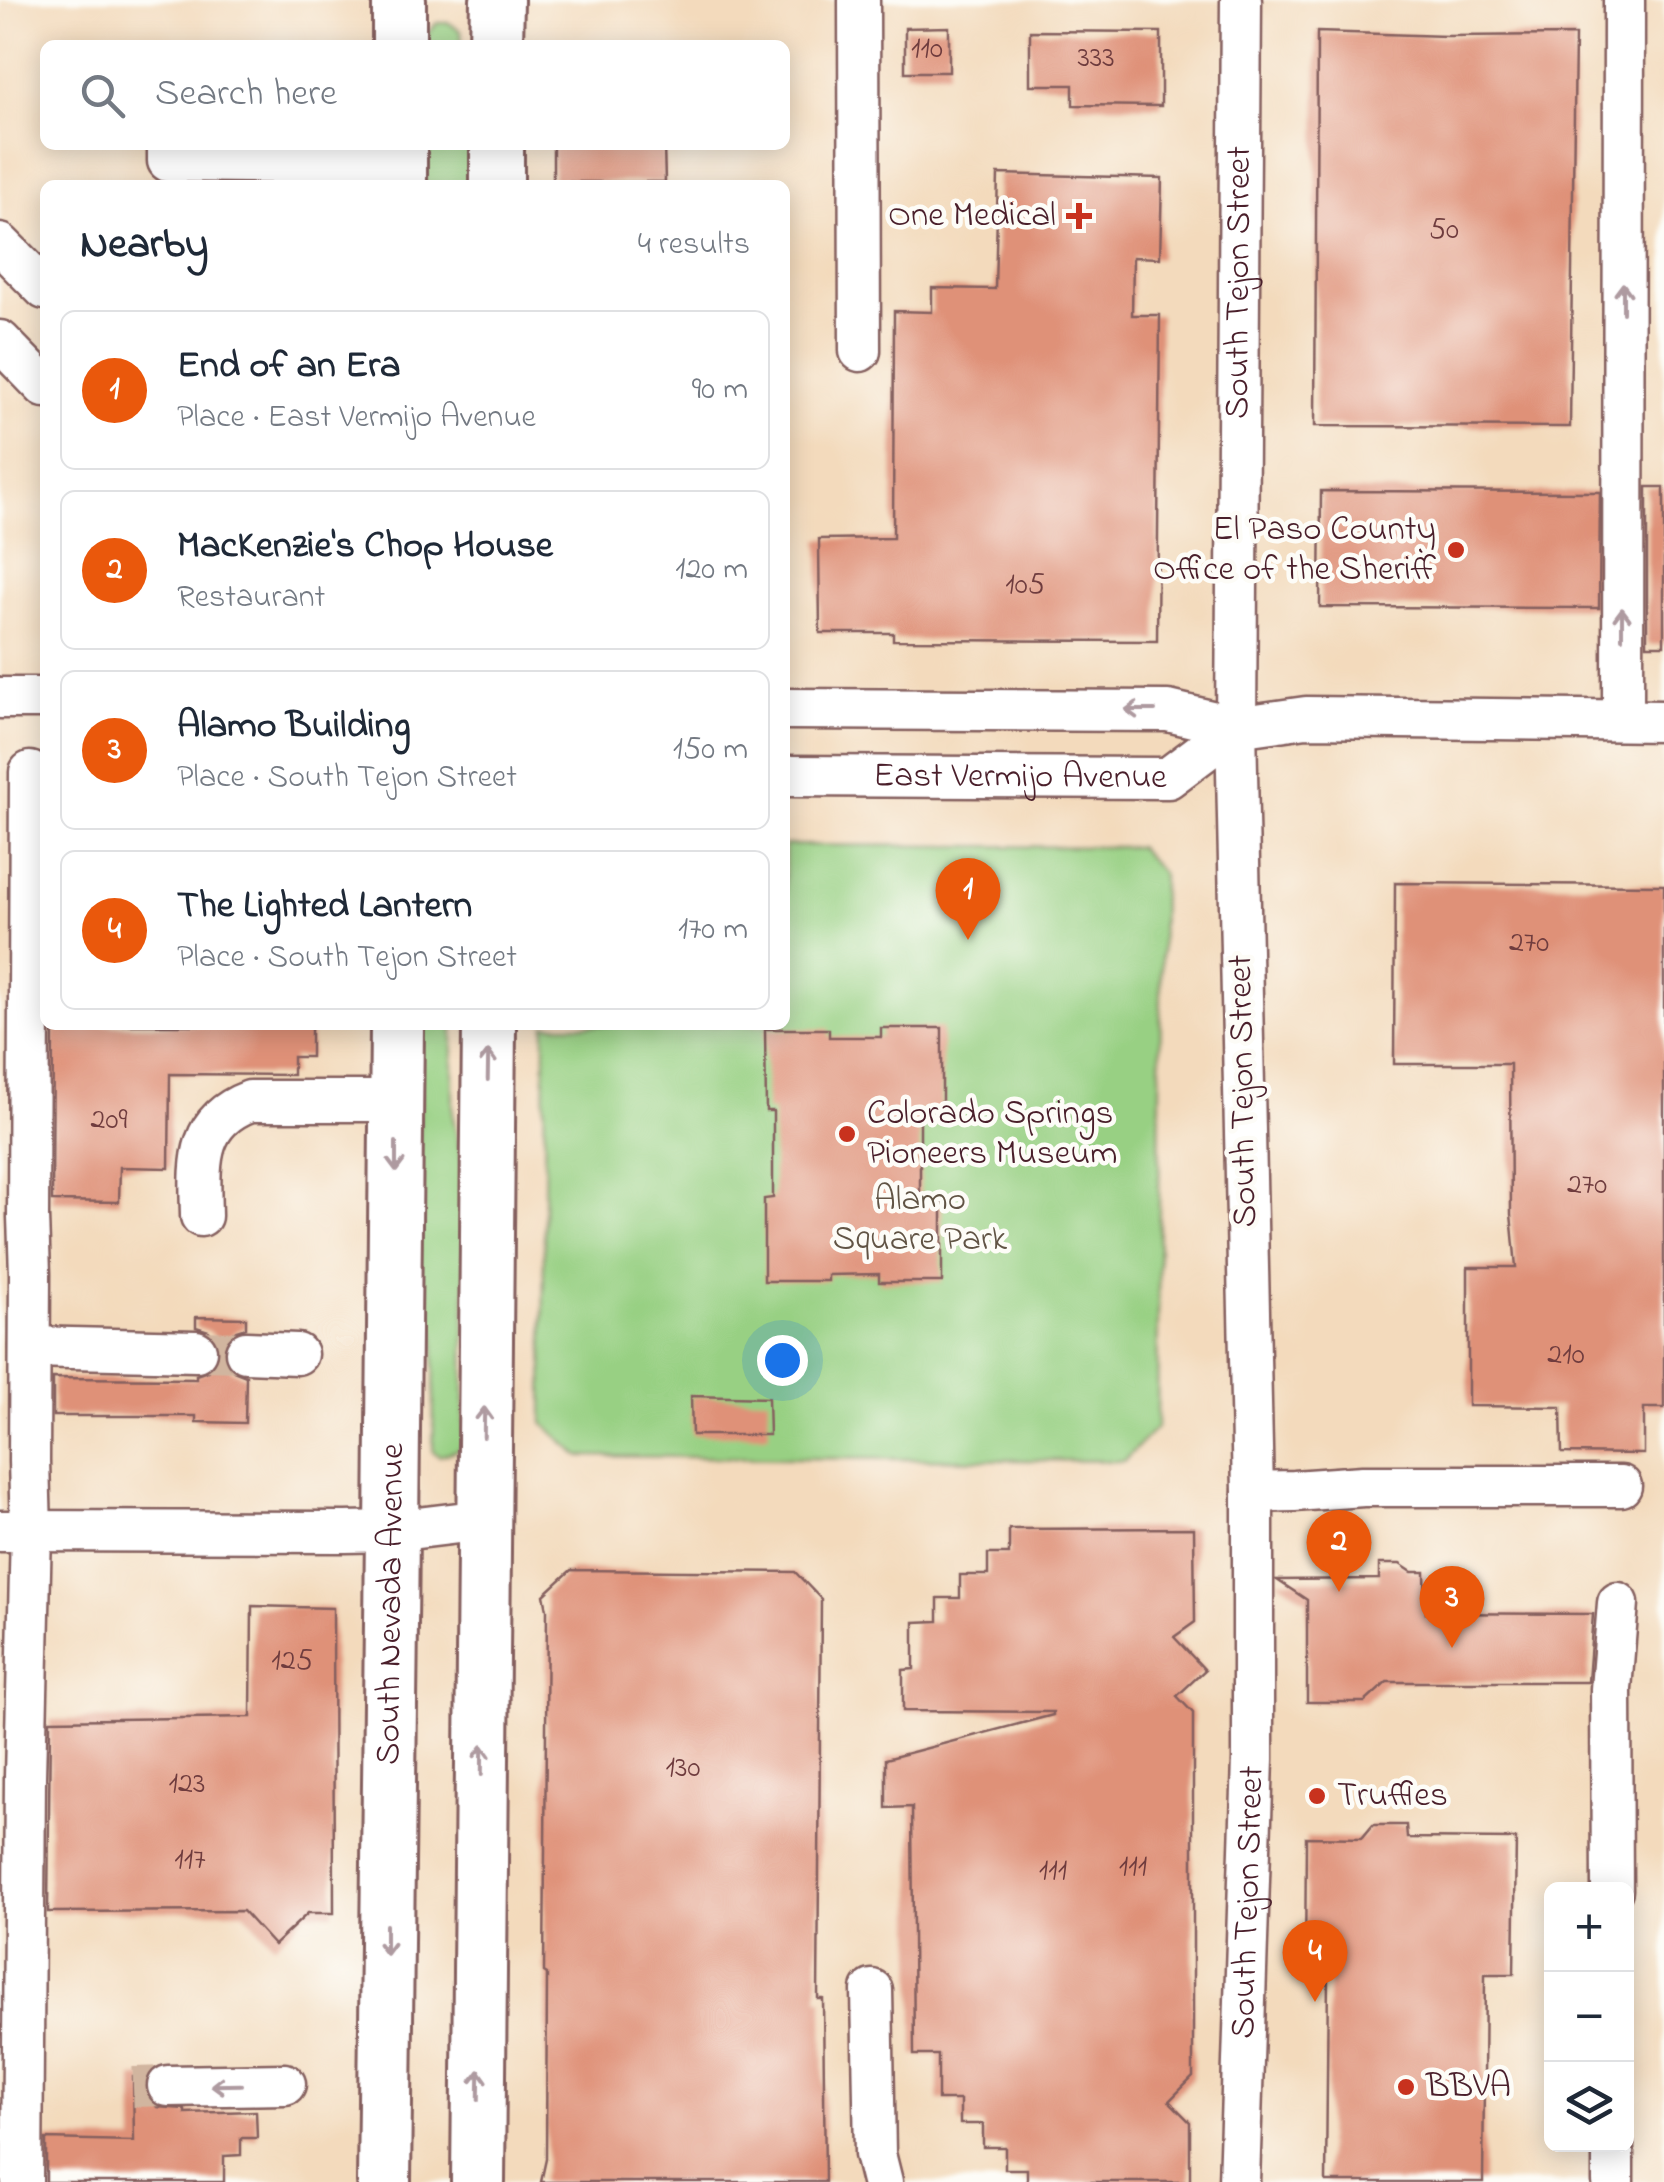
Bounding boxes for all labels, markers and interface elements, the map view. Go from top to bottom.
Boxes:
house number: 110 [911,28,943,72]
house number: 333 [1077,37,1115,81]
search box [40,40,790,150]
text: Search here [155,67,337,123]
icon: search [75,68,130,123]
street label: South Tejon Street [1213,146,1265,419]
place label: One Medical [888,191,1056,242]
marker: One Medical [1066,203,1092,229]
house number: 50 [1429,209,1459,253]
text: Nearby [80,215,208,276]
text: 4 results [638,222,750,269]
one-way arrow [1614,282,1632,314]
text: End of an Era [177,339,401,395]
text: 1 [109,367,120,414]
text: 90 m [692,367,748,414]
text: Place · East Vermijo Avenue [177,395,536,442]
place label: El Paso County Office of the Sheriff [1153,505,1437,596]
text: MacKenzie's Chop House [177,519,553,575]
marker: El Paso County Office of the Sheriff [1445,539,1467,561]
text: 2 [107,547,122,594]
text: 120 m [675,547,748,594]
house number: 105 [1005,564,1045,608]
text: Restaurant [177,575,325,622]
one-way arrow [1612,607,1632,640]
text: Alamo Building [177,699,411,755]
one-way arrow [1125,701,1157,720]
text: 3 [108,727,121,774]
text: 150 m [673,727,748,774]
street label: East Vermijo Avenue [873,751,1167,803]
text: Place · South Tejon Street [177,755,517,802]
pin: 1 [936,858,1000,940]
text: The Lighted Lantern [177,879,472,935]
text: 4 [108,907,121,954]
text: 170 m [678,907,748,954]
house number: 270 [1509,922,1549,966]
text: Place · South Tejon Street [177,935,517,982]
street label: South Tejon Street [1216,954,1272,1228]
one-way arrow [478,1049,498,1082]
place label: Colorado Springs Pioneers Museum [867,1089,1117,1180]
house number: 209 [91,1099,127,1143]
marker: Colorado Springs Pioneers Museum [836,1123,858,1145]
one-way arrow [386,1140,406,1173]
house number: 270 [1567,1164,1607,1208]
park label: Alamo Square Park [833,1175,1008,1266]
house number: 210 [1547,1334,1585,1378]
your location [757,1335,808,1386]
one-way arrow [474,1407,494,1440]
street label: South Nevada Avenue [364,1443,419,1765]
pin: 2 [1306,1510,1372,1592]
pin: 3 [1420,1566,1484,1648]
house number: 125 [271,1640,313,1684]
one-way arrow [473,1744,492,1776]
house number: 130 [666,1747,700,1791]
house number: 123 [169,1763,205,1807]
street label: South Tejon Street [1218,1765,1278,2039]
place label: Truffles [1337,1771,1448,1822]
marker: Truffles [1306,1785,1328,1807]
house number: 117 [174,1839,206,1883]
house number: 111 [1119,1846,1147,1890]
house number: 111 [1039,1850,1067,1894]
map controls [1544,1882,1634,2152]
button: + [1544,1882,1634,1972]
pin: 4 [1282,1920,1348,2002]
one-way arrow [376,1922,396,1955]
button: − [1544,1972,1634,2062]
place label: BBVA [1425,2062,1511,2113]
button: layers [1544,2062,1634,2152]
one-way arrow [470,2069,488,2102]
one-way arrow [211,2076,243,2095]
marker: BBVA [1395,2076,1417,2098]

